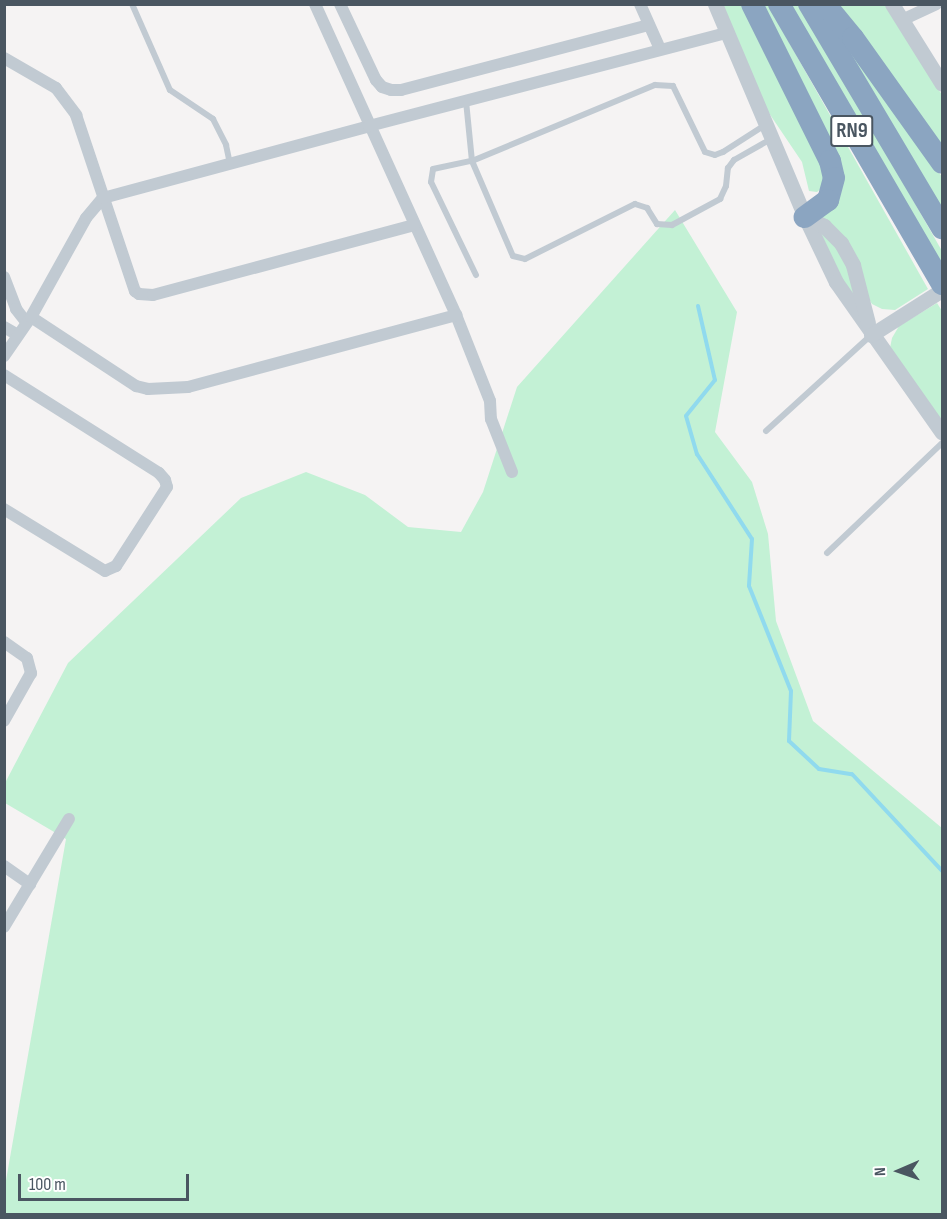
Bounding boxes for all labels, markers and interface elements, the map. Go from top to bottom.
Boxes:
road number: RN9 [830,113,874,149]
north arrow [869,1141,929,1201]
scale bar [21,1162,192,1200]
text: N [871,1167,890,1176]
text: 100 m [29,1174,66,1195]

